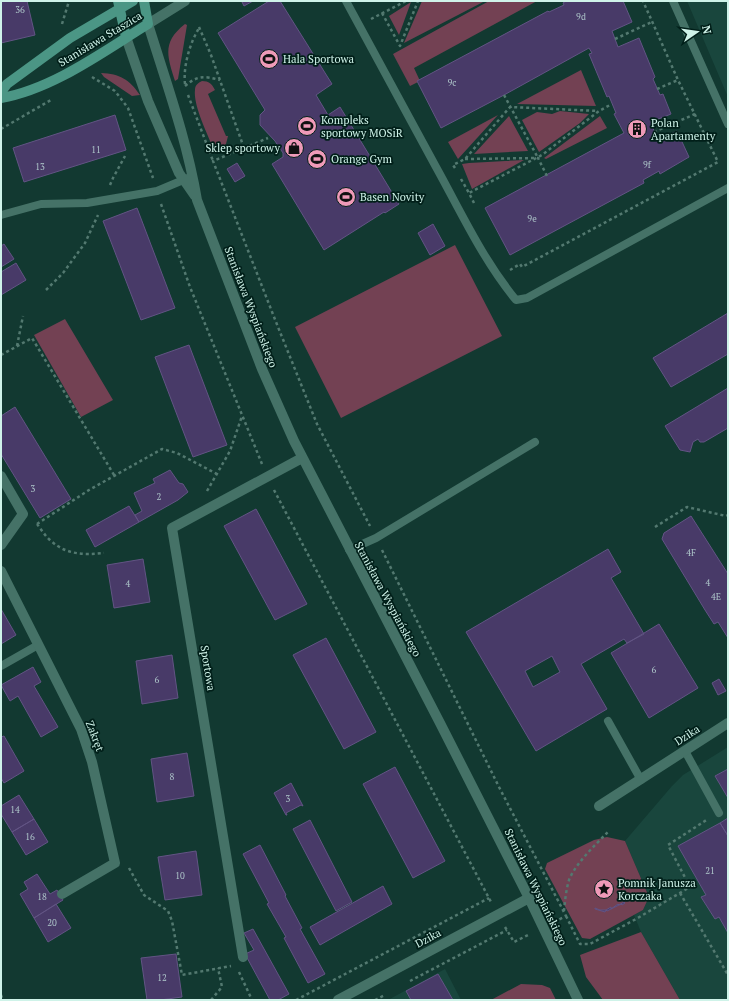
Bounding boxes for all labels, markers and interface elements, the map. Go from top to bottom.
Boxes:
house number: 36 [15,4,25,16]
street label: Stanisława Staszica [56,8,145,70]
house number: 9d [576,11,586,23]
north arrow [677,12,717,52]
text: N [699,24,715,36]
sports icon: Hala Sportowa [258,48,280,70]
place label: Hala Sportowa [283,52,355,66]
house number: 9c [448,77,457,89]
place label: Kompleks sportowy MOSiR [321,113,403,140]
sports icon: Kompleks sportowy MOSiR [296,115,318,137]
place label: Polan Apartamenty [651,116,716,143]
building icon: Polan Apartamenty [626,118,648,140]
shop icon: Sklep sportowy [283,137,305,159]
place label: Sklep sportowy [205,141,280,155]
house number: 11 [91,144,101,156]
sports icon: Orange Gym [306,148,328,170]
place label: Orange Gym [331,152,393,166]
house number: 9f [643,159,652,171]
house number: 13 [35,161,45,173]
sports icon: Basen Novity [335,186,357,208]
place label: Basen Novity [360,190,425,204]
house number: 9e [527,213,537,225]
street label: Stanisława Wyspiańskiego [221,245,281,369]
house number: 3 [31,483,36,495]
house number: 2 [157,491,162,503]
street label: Stanisława Wyspiańskiego [352,539,424,659]
house number: 4F [686,547,696,559]
house number: 4 [706,577,711,589]
house number: 4 [126,578,131,590]
house number: 4E [711,591,721,603]
street label: Sportowa [197,644,219,692]
house number: 6 [652,664,657,676]
house number: 6 [155,674,160,686]
street label: Zakręt [83,719,107,753]
street label: Dzika [672,721,703,748]
house number: 8 [170,771,175,783]
house number: 3 [286,793,291,805]
house number: 14 [10,804,20,816]
street label: Stanisława Wyspiańskiego [502,826,570,948]
house number: 16 [25,831,35,843]
house number: 21 [705,865,715,877]
house number: 10 [175,870,185,882]
place label: Pomnik Janusza Korczaka [618,876,696,903]
place icon: Pomnik Janusza Korczaka [593,878,615,900]
house number: 18 [37,891,47,903]
house number: 20 [47,917,57,929]
street label: Dzika [413,925,444,951]
house number: 12 [157,972,167,984]

